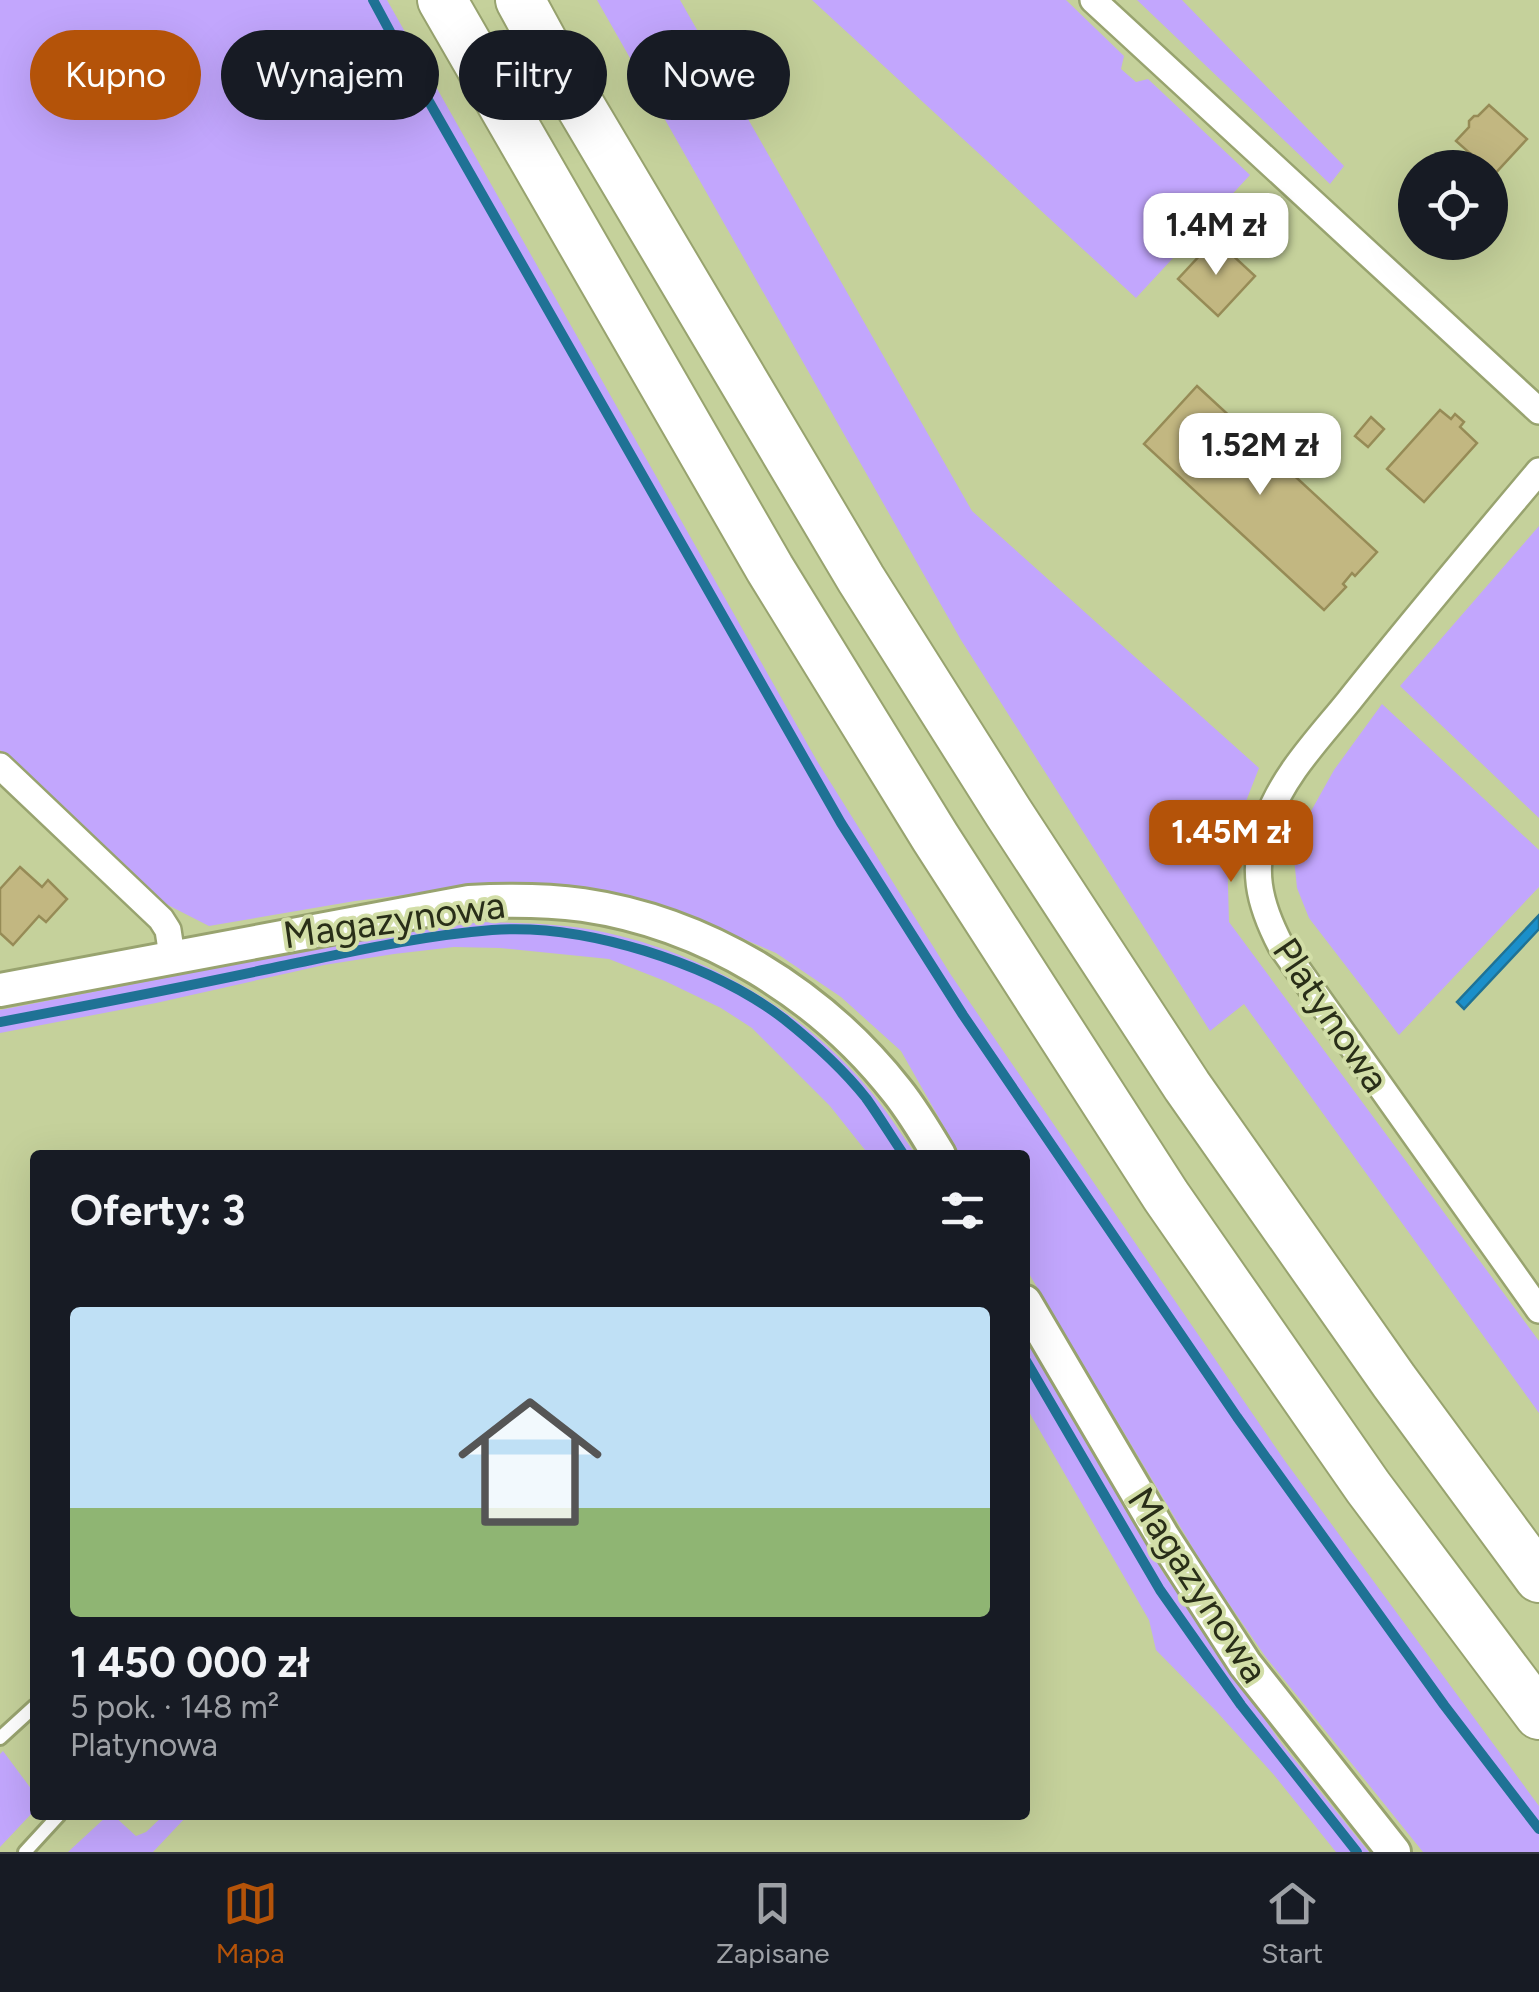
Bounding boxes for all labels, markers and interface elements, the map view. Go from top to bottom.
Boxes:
chip: Kupno [30,30,201,120]
chip: Wynajem [221,30,439,120]
chip: Filtry [459,30,607,120]
chip: Nowe [627,30,790,120]
map controls [1398,150,1508,260]
button: locate [1398,150,1508,260]
pin: 1.4M zł [1124,193,1308,278]
text: 1.4M zł [1165,206,1267,244]
pin: 1.52M zł [1157,413,1363,498]
text: 1.52M zł [1201,426,1319,464]
pin: 1.45M zł [1128,800,1334,885]
text: 1.45M zł [1171,813,1291,851]
street label: Magazynowa [280,882,508,958]
street label: Platynowa [1263,929,1399,1101]
icon: filters [935,1183,990,1238]
text: Oferty: 3 [70,1185,245,1236]
icon: home [440,1372,620,1552]
street label: Magazynowa [1118,1479,1278,1691]
text: 1 450 000 zł [70,1637,310,1688]
text: 5 pok. · 148 m² [70,1688,279,1726]
text: Platynowa [70,1726,218,1764]
tab: Mapa [216,1876,285,1970]
tab: Zapisane [716,1876,830,1970]
tab: Start [1261,1876,1323,1970]

